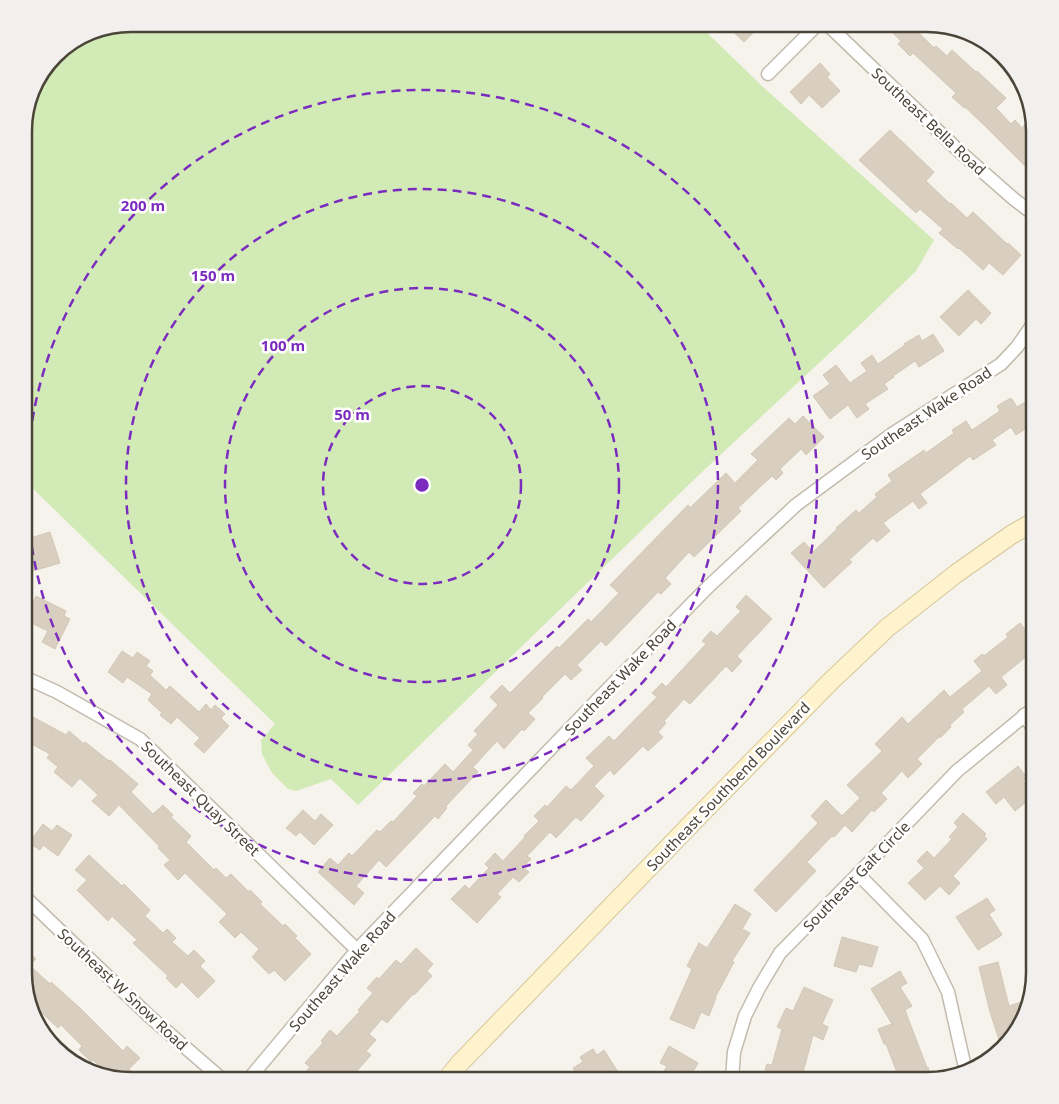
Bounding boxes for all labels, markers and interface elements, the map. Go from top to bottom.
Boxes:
street label: Southeast Bella Road [868,63,990,179]
text: 200 m [121,195,165,215]
text: 150 m [191,265,235,285]
text: 100 m [261,335,305,355]
street label: Southeast Wake Road [857,362,995,464]
text: 50 m [334,404,370,424]
centre of rings [413,476,431,494]
street label: Southeast Wake Road [560,615,680,739]
street label: Southeast Southbend Boulevard [642,697,814,875]
street label: Southeast Quay Street [137,736,265,860]
street label: Southeast Galt Circle [798,817,914,935]
street label: Southeast Wake Road [284,907,400,1035]
street label: Southeast W Snow Road [54,924,192,1054]

